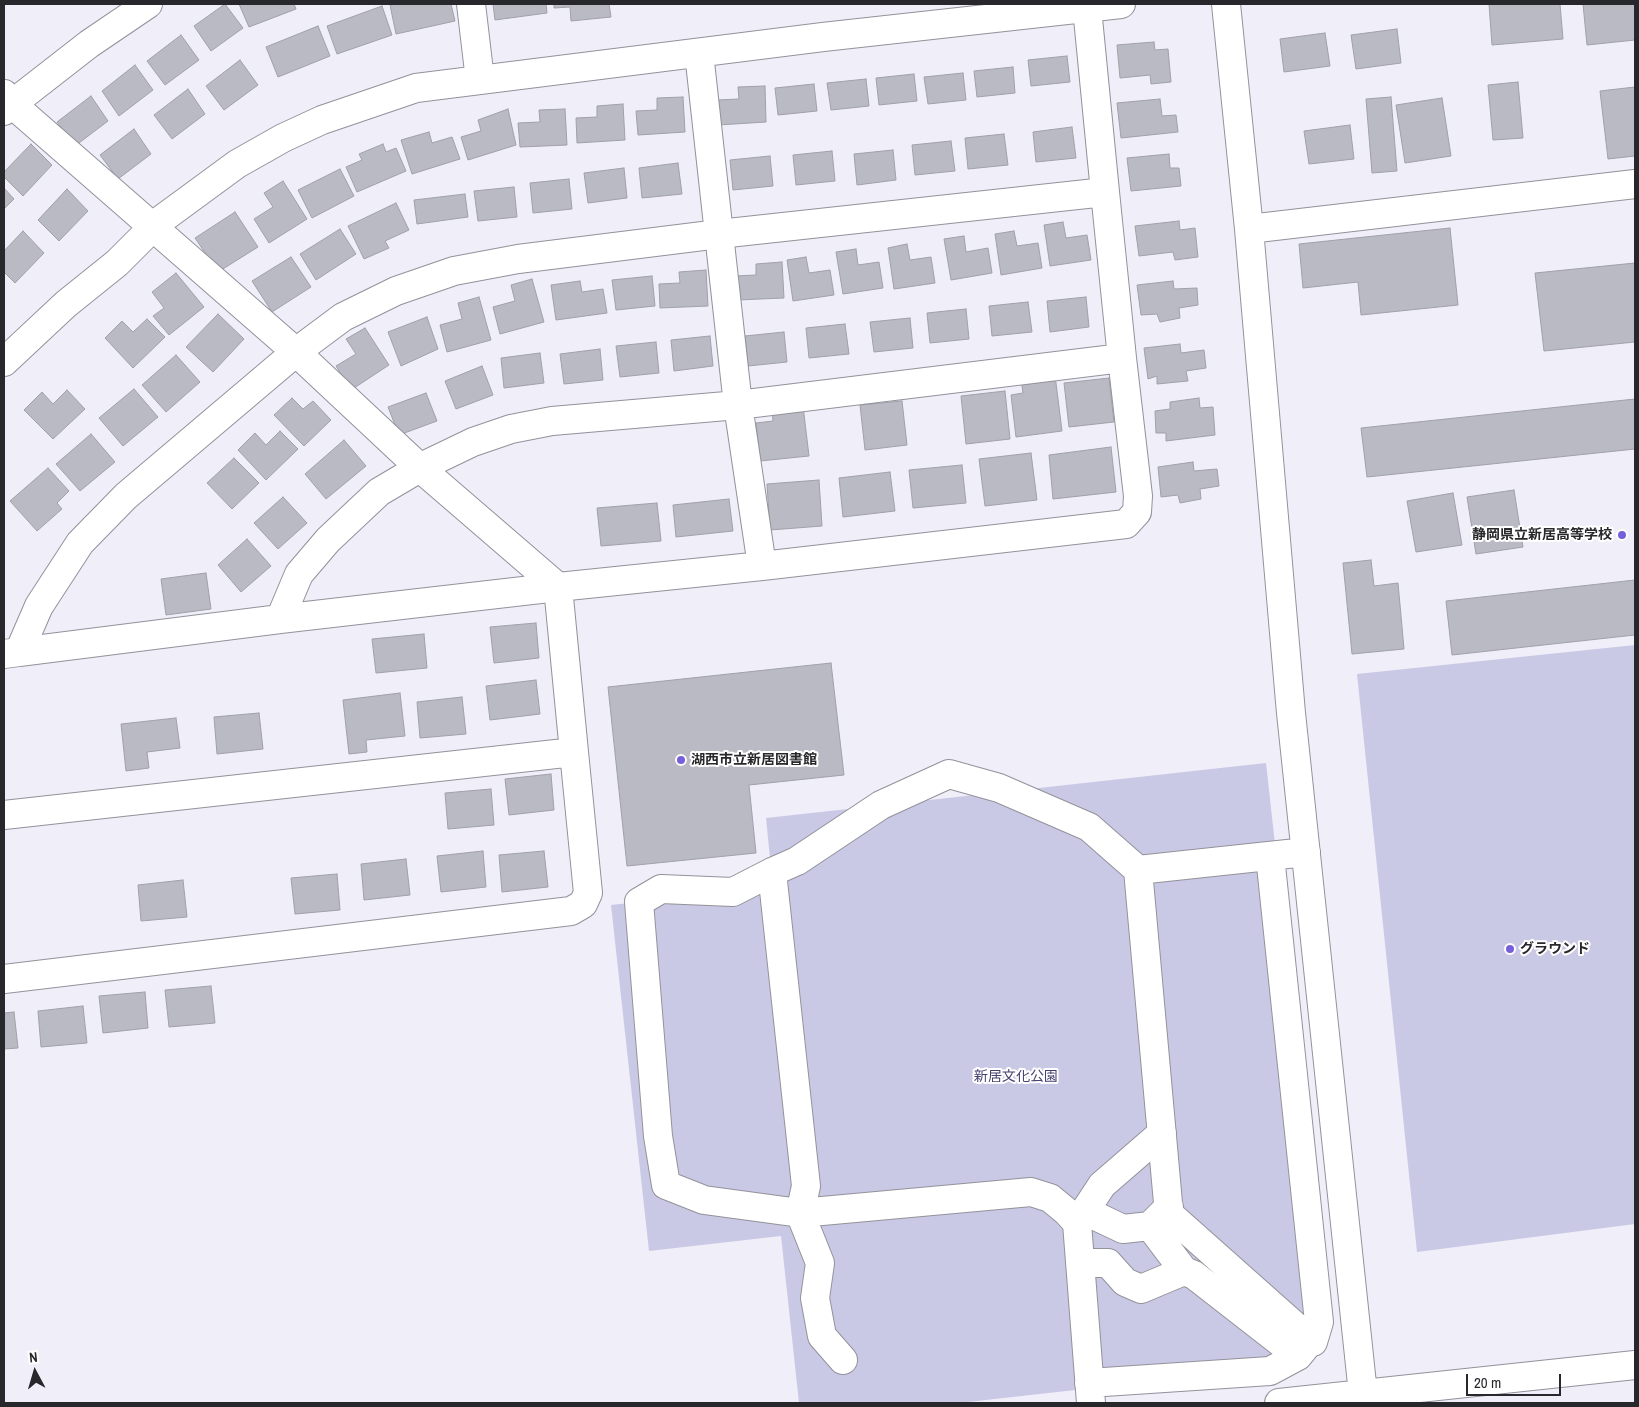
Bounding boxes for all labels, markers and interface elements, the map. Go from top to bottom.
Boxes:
place label: 静岡県立新居高等学校 [1472,527,1612,543]
marker: 静岡県立新居高等学校 [1616,529,1628,541]
place label: 湖西市立新居図書館 [691,752,817,768]
marker: 湖西市立新居図書館 [675,754,687,766]
place label: グラウンド [1520,941,1590,957]
marker: グラウンド [1504,943,1516,955]
park label: 新居文化公園 [974,1069,1058,1085]
north arrow [10,1347,60,1397]
text: N [28,1348,38,1366]
scale bar [1469,1364,1564,1396]
text: 20 m [1474,1372,1501,1393]

